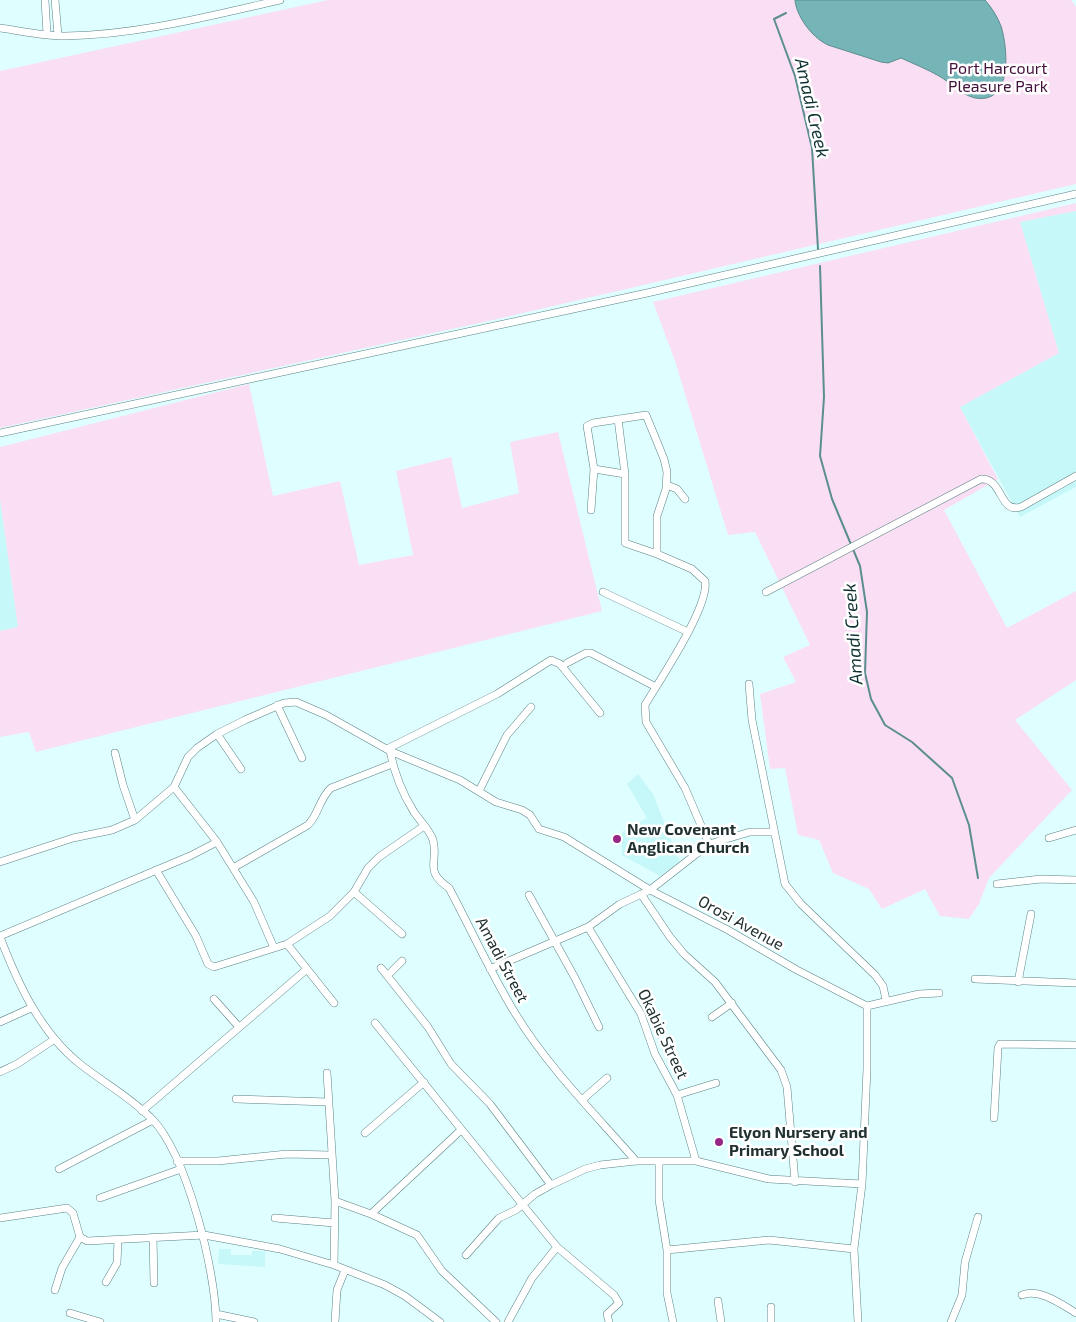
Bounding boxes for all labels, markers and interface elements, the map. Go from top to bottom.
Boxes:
water label: Amadi Creek [790,56,834,160]
park label: Port Harcourt Pleasure Park [948,59,1048,97]
water label: Amadi Creek [839,582,867,686]
place label: New Covenant Anglican Church [627,820,749,858]
marker: New Covenant Anglican Church [611,833,623,845]
street label: Orosi Avenue [695,892,787,954]
street label: Amadi Street [471,914,533,1006]
street label: Okabie Street [634,986,692,1082]
place label: Elyon Nursery and Primary School [729,1123,868,1161]
marker: Elyon Nursery and Primary School [713,1136,725,1148]

